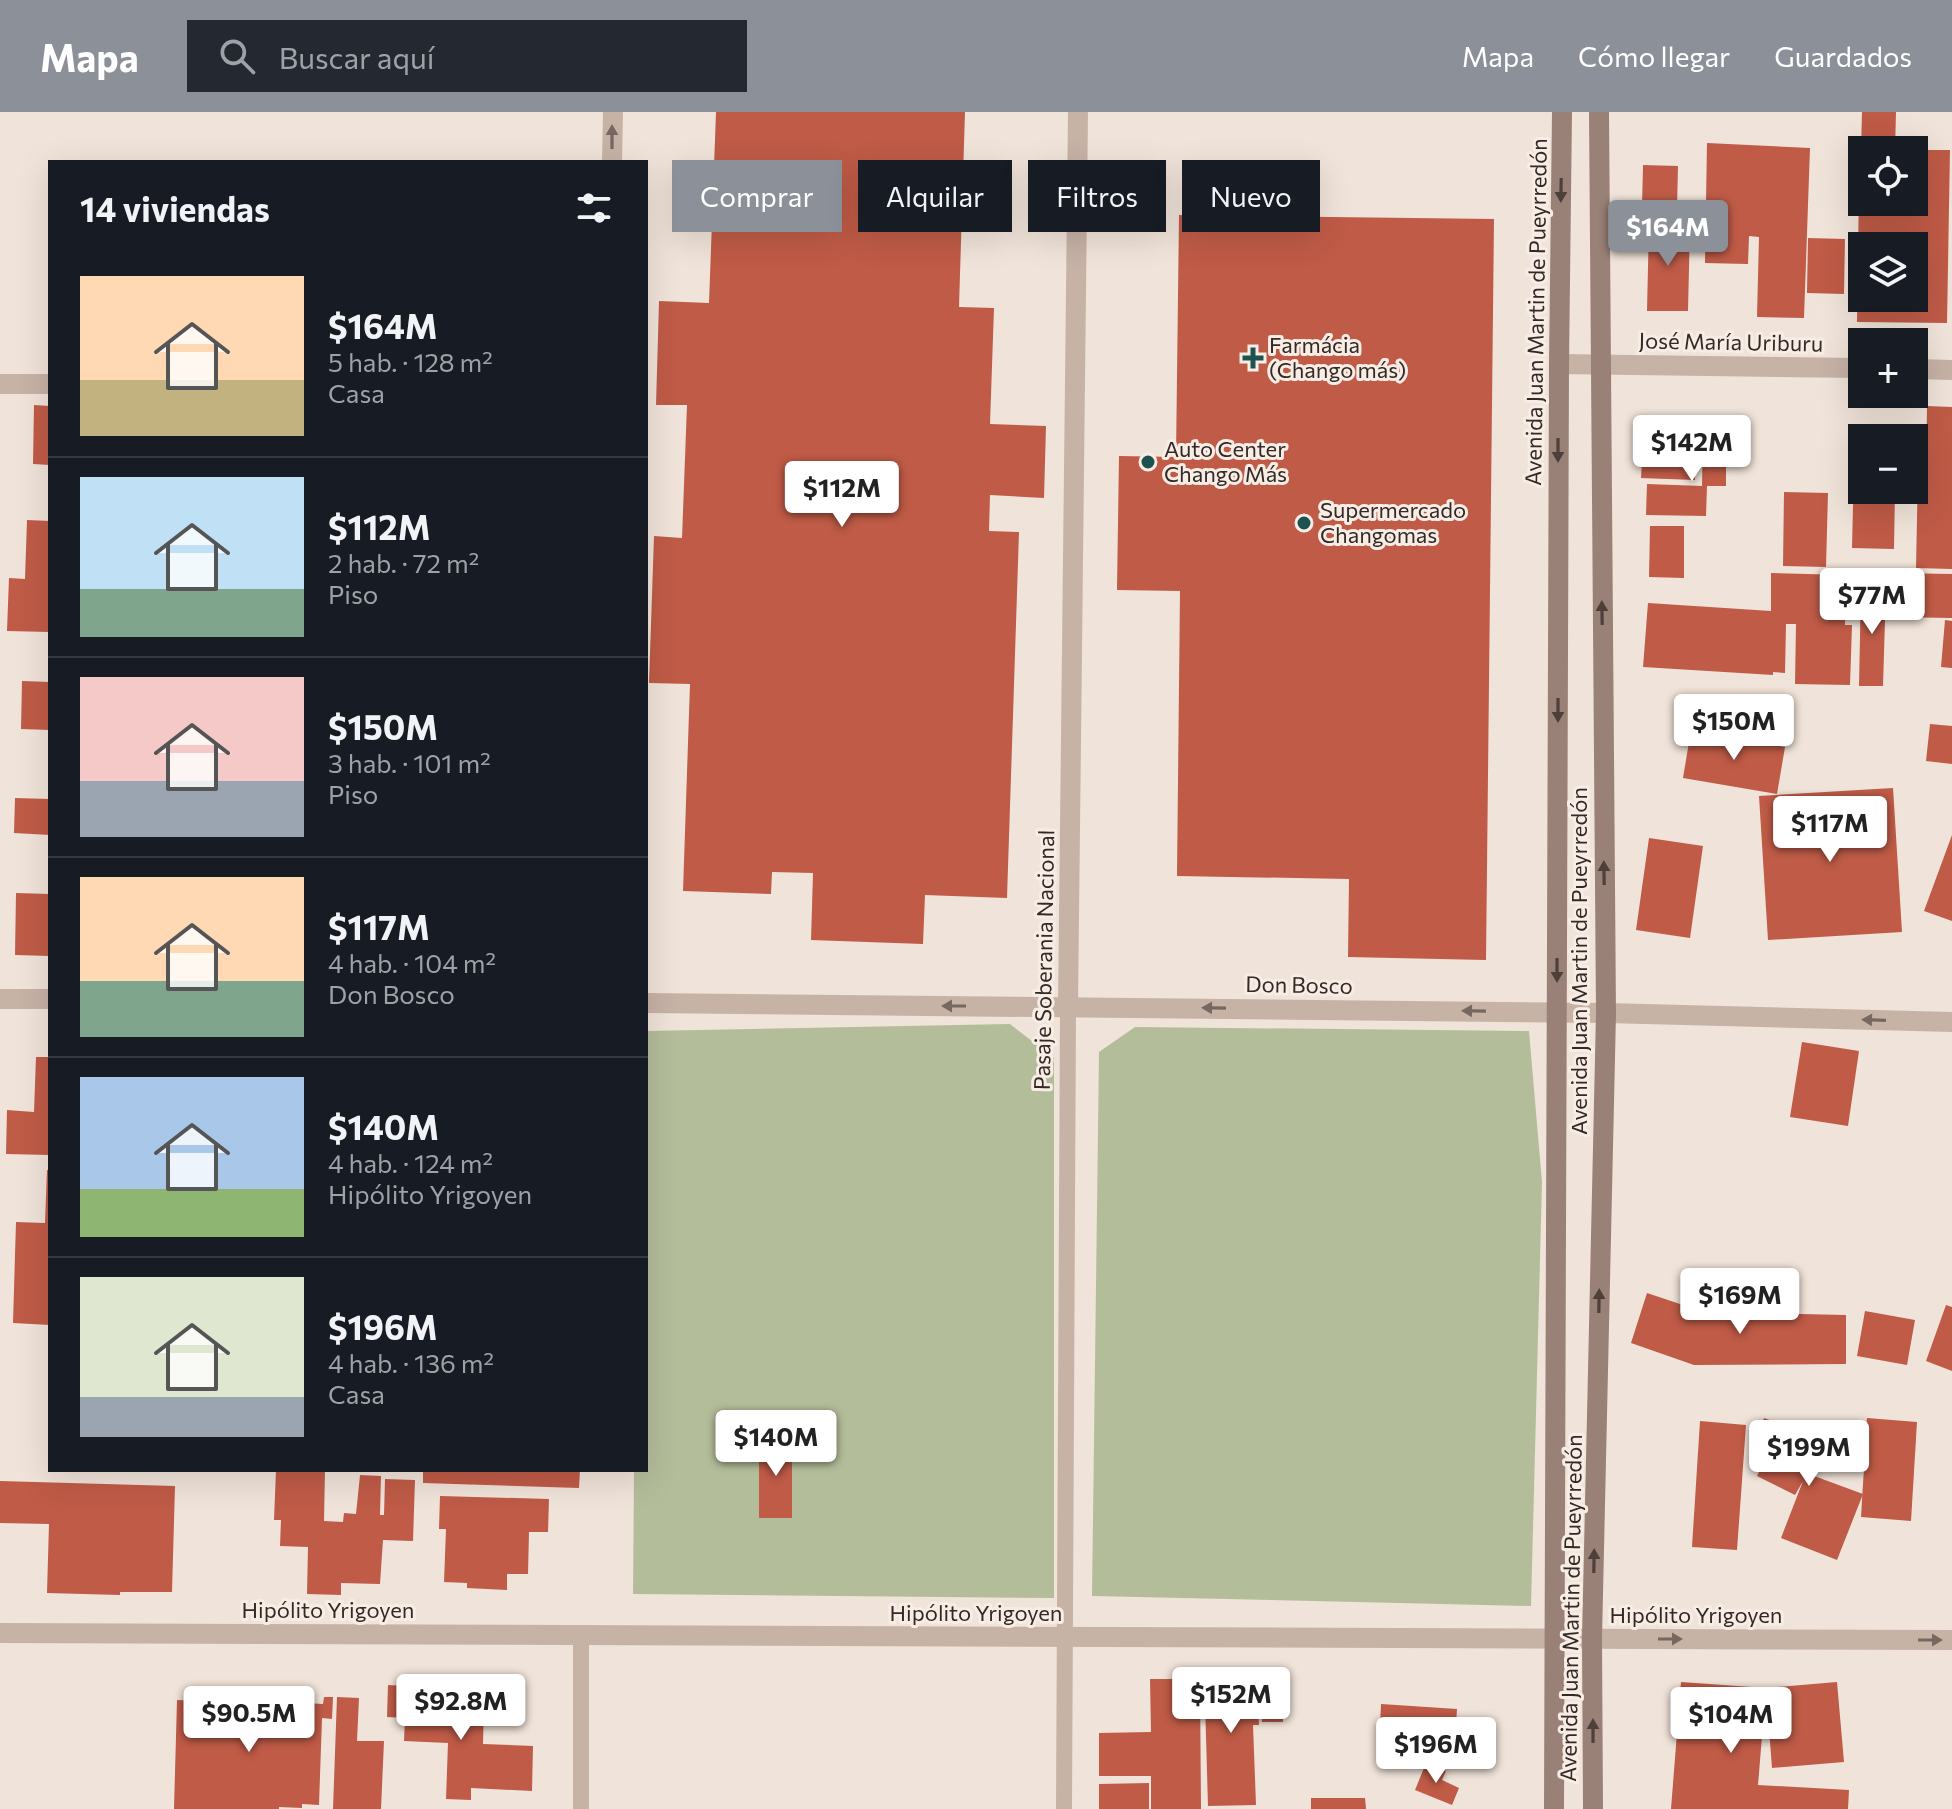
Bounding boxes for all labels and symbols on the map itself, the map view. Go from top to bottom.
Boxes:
one-way arrow [606,124,618,149]
street label: Avenida Juan Martin de Pueyrredón [1519,138,1552,486]
one-way arrow [1555,178,1567,203]
pin: $164M [1612,200,1724,268]
street label: José María Uriburu [1639,326,1824,357]
place label: Farmácia (Chango más) [1269,331,1406,383]
marker: Farmácia (Chango más) [1244,349,1262,367]
pin: $142M [1636,415,1748,483]
place label: Auto Center Chango Más [1164,435,1287,487]
one-way arrow [1552,438,1564,463]
marker: Auto Center Chango Más [1139,453,1157,471]
pin: $112M [786,461,898,529]
place label: Supermercado Changomas [1320,496,1466,548]
marker: Supermercado Changomas [1295,514,1313,532]
pin: $77M [1825,568,1919,636]
one-way arrow [1596,600,1608,625]
pin: $150M [1678,694,1790,762]
one-way arrow [1551,698,1564,723]
street label: Avenida Juan Martin de Pueyrredón [1565,787,1592,1135]
pin: $117M [1774,796,1886,864]
street label: Pasaje Soberania Nacional [1028,830,1059,1090]
one-way arrow [1598,860,1610,885]
one-way arrow [1551,958,1563,983]
street label: Don Bosco [1245,970,1353,999]
one-way arrow [941,1000,966,1012]
one-way arrow [1201,1002,1226,1014]
one-way arrow [1461,1005,1486,1017]
one-way arrow [1861,1014,1886,1027]
pin: $169M [1684,1268,1796,1336]
one-way arrow [1593,1288,1606,1313]
pin: $140M [720,1410,832,1478]
pin: $199M [1753,1420,1865,1488]
street label: Avenida Juan Martin de Pueyrredón [1554,1434,1587,1782]
one-way arrow [1588,1548,1600,1573]
street label: Hipólito Yrigoyen [242,1596,414,1623]
street label: Hipólito Yrigoyen [890,1599,1062,1626]
street label: Hipólito Yrigoyen [1610,1601,1782,1628]
one-way arrow [1658,1633,1683,1645]
one-way arrow [1918,1634,1943,1646]
pin: $152M [1175,1667,1287,1735]
pin: $92.8M [396,1674,526,1742]
pin: $90.5M [184,1686,314,1754]
pin: $104M [1675,1687,1787,1755]
pin: $196M [1380,1717,1492,1785]
one-way arrow [1586,1718,1599,1743]

